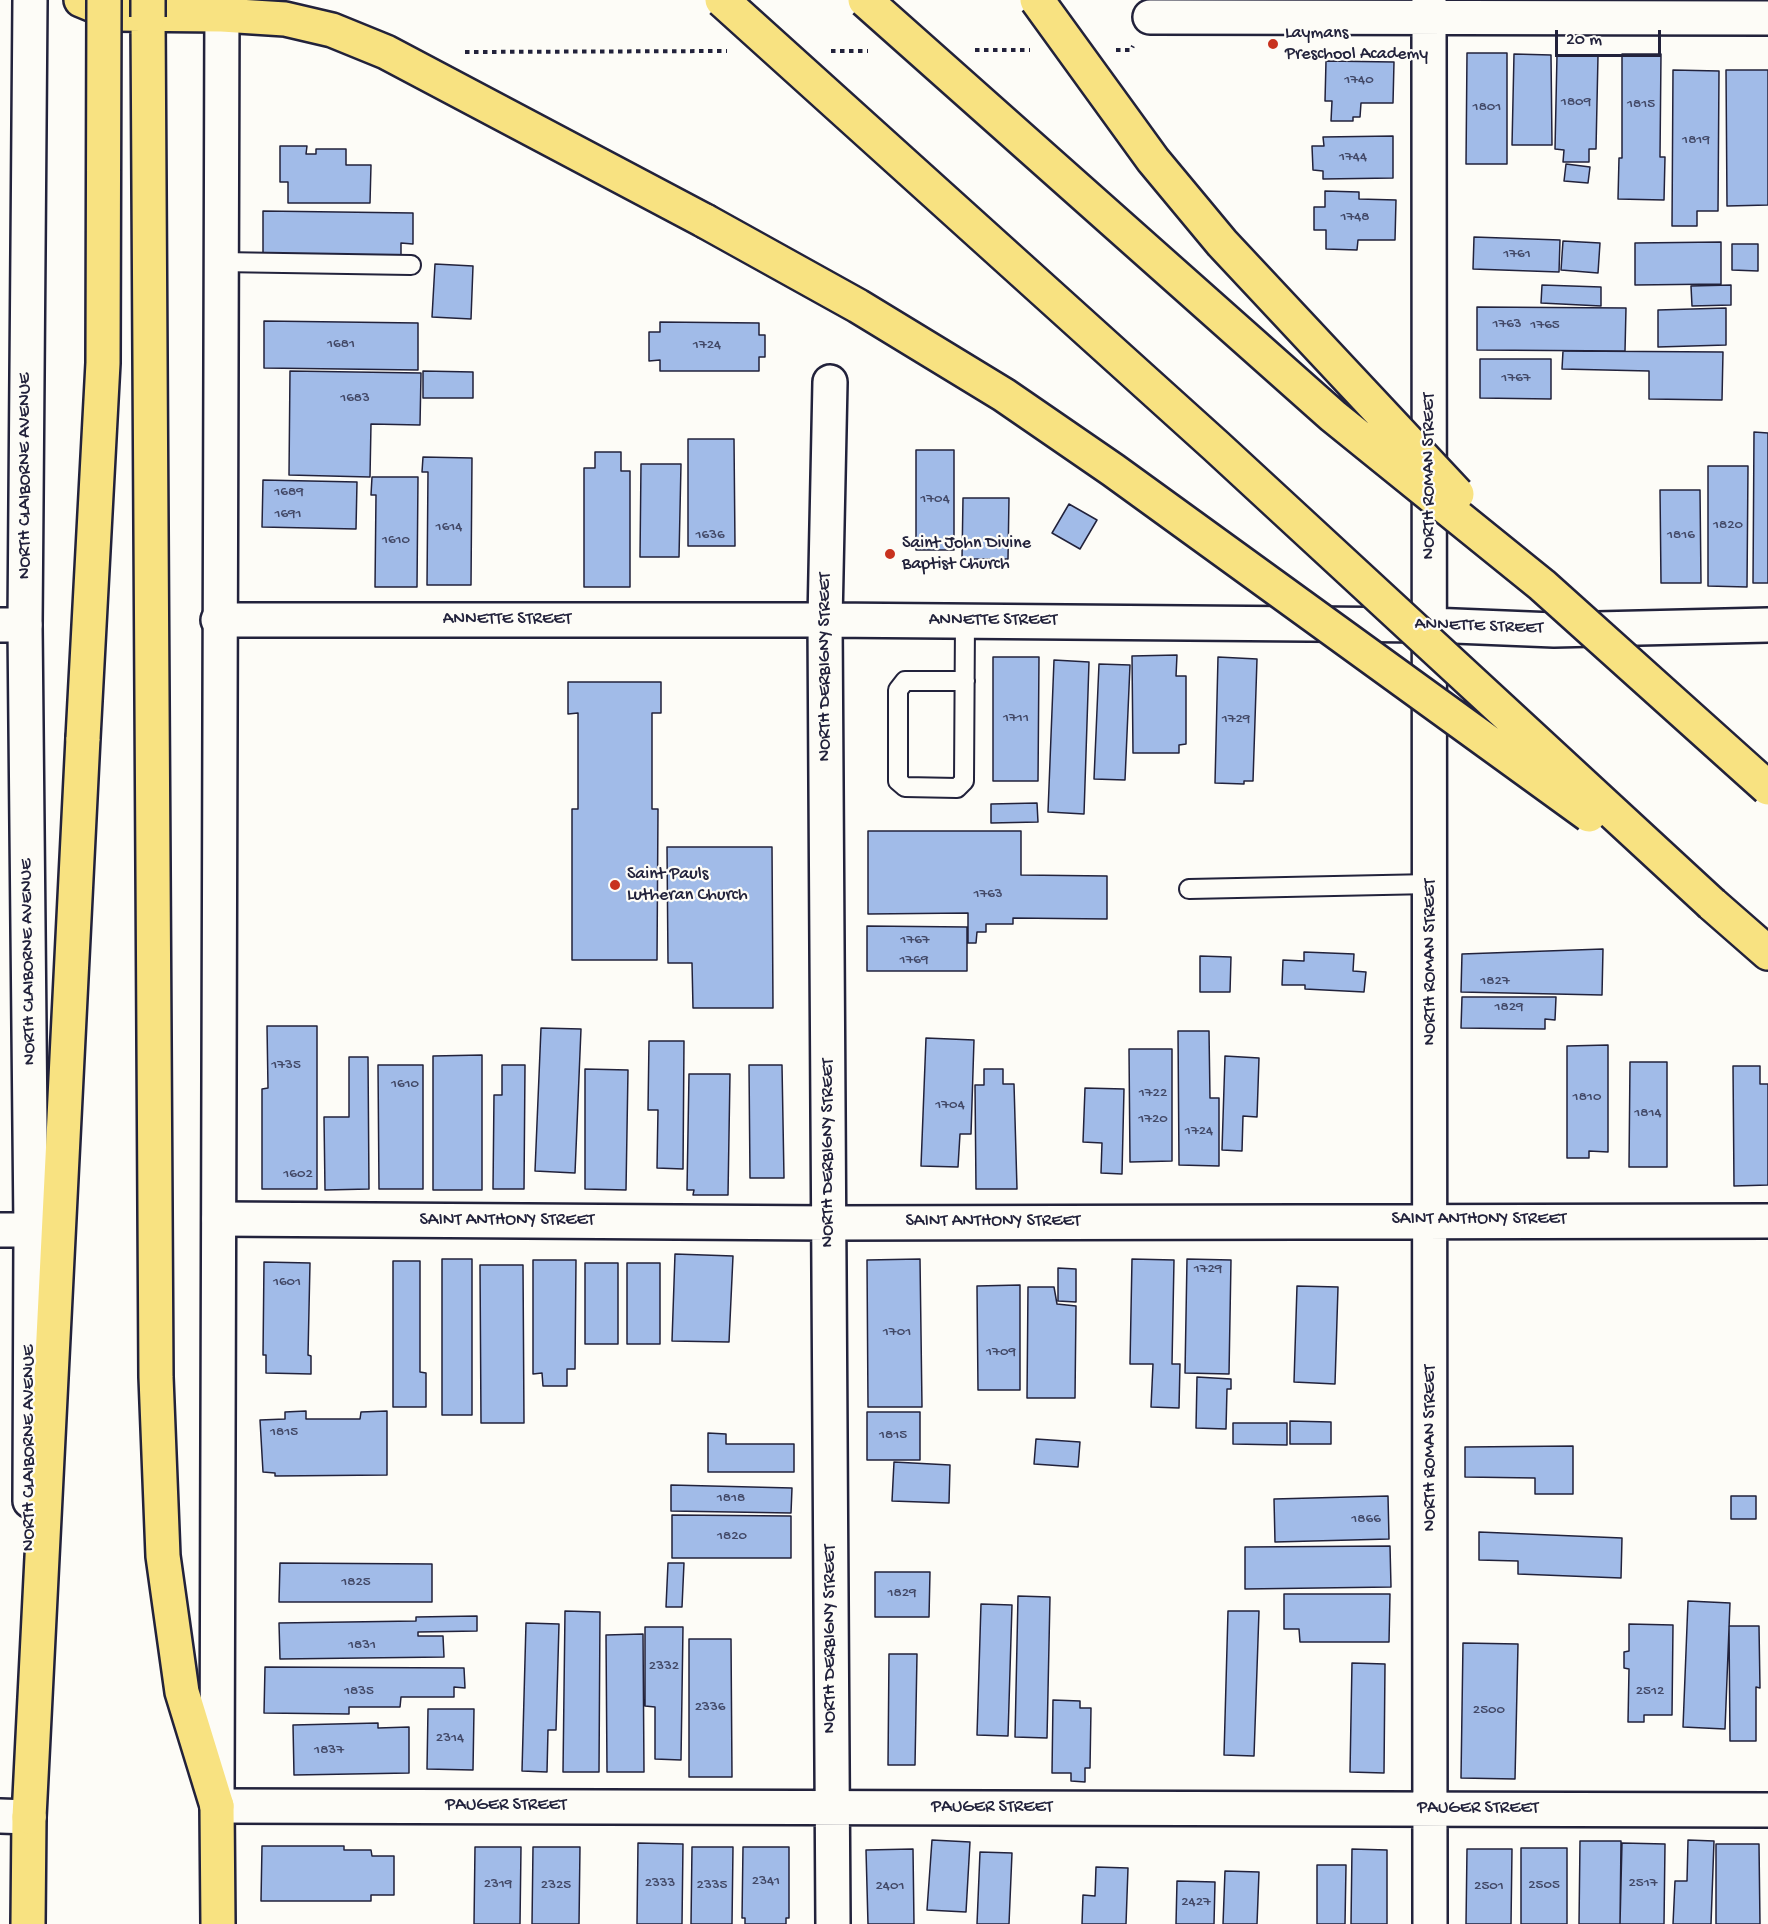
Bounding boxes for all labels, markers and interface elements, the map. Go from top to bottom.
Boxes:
scale bar [1558,18,1664,56]
place label: Laymans Preschool Academy [1285,23,1428,66]
text: 20 m [1566,30,1602,51]
marker: Laymans Preschool Academy [1266,37,1280,51]
house number: 1740 [1344,72,1374,90]
house number: 1809 [1561,94,1591,112]
house number: 1815 [1627,96,1655,114]
house number: 1801 [1473,99,1501,117]
house number: 1819 [1682,132,1710,150]
house number: 1744 [1339,149,1367,167]
house number: 1748 [1340,209,1370,227]
house number: 1761 [1503,246,1531,264]
house number: 1763 [1492,316,1522,334]
house number: 1765 [1530,317,1560,335]
house number: 1681 [327,336,355,354]
house number: 1724 [693,337,721,355]
house number: 1767 [1501,370,1531,388]
street label: NORTH CLAIBORNE AVENUE [15,373,37,579]
house number: 1683 [340,390,370,408]
street label: NORTH ROMAN STREET [1419,393,1441,559]
house number: 1689 [274,484,304,502]
house number: 1704 [920,491,950,509]
house number: 1691 [274,506,302,524]
house number: 1820 [1713,517,1743,535]
house number: 1614 [436,519,462,537]
house number: 1636 [695,527,725,545]
house number: 1816 [1667,527,1695,545]
house number: 1610 [382,532,410,550]
place label: Saint John Divine Baptist Church [902,533,1031,576]
marker: Saint John Divine Baptist Church [883,547,897,561]
street label: NORTH DERBIGNY STREET [815,572,837,762]
street label: ANNETTE STREET [443,609,571,631]
street label: ANNETTE STREET [929,610,1057,632]
street label: ANNETTE STREET [1414,614,1544,640]
house number: 1711 [1003,710,1029,728]
house number: 1729 [1222,711,1250,729]
street label: NORTH CLAIBORNE AVENUE [16,858,42,1066]
place label: Saint Pauls Lutheran Church [627,864,748,906]
marker: Saint Pauls Lutheran Church [608,878,622,892]
street label: NORTH ROMAN STREET [1420,879,1442,1045]
house number: 1763 [973,886,1003,904]
house number: 1767 [900,932,930,950]
house number: 1769 [900,952,928,970]
house number: 1827 [1480,973,1510,991]
house number: 1829 [1494,999,1524,1017]
house number: 1735 [271,1057,301,1075]
street label: NORTH DERBIGNY STREET [818,1058,840,1248]
house number: 1610 [391,1076,419,1094]
house number: 1722 [1139,1085,1167,1103]
house number: 1810 [1573,1089,1601,1107]
house number: 1704 [935,1097,965,1115]
house number: 1814 [1634,1105,1662,1123]
house number: 1720 [1138,1111,1168,1129]
house number: 1724 [1185,1123,1213,1141]
house number: 1602 [283,1166,313,1184]
street label: SAINT ANTHONY STREET [1391,1209,1567,1231]
street label: SAINT ANTHONY STREET [419,1210,595,1232]
street label: SAINT ANTHONY STREET [905,1211,1081,1233]
house number: 1729 [1194,1261,1222,1279]
house number: 1601 [273,1274,301,1292]
house number: 1701 [883,1324,911,1342]
house number: 1709 [986,1344,1016,1362]
street label: NORTH CLAIBORNE AVENUE [19,1345,41,1551]
street label: NORTH ROMAN STREET [1420,1365,1442,1531]
house number: 1815 [270,1424,298,1442]
house number: 1815 [879,1427,907,1445]
house number: 1818 [717,1490,745,1508]
house number: 1866 [1351,1511,1381,1529]
house number: 1820 [717,1528,747,1546]
street label: NORTH DERBIGNY STREET [820,1544,842,1734]
house number: 1825 [341,1574,371,1592]
house number: 1829 [887,1585,917,1603]
house number: 1831 [348,1637,376,1655]
house number: 2332 [649,1658,679,1676]
house number: 1835 [344,1683,374,1701]
house number: 2512 [1636,1683,1664,1701]
house number: 2336 [695,1699,725,1717]
house number: 2500 [1473,1702,1505,1720]
house number: 2314 [436,1730,464,1748]
house number: 1837 [314,1742,344,1760]
street label: PAUGER STREET [445,1795,567,1817]
street label: PAUGER STREET [931,1797,1053,1819]
street label: PAUGER STREET [1417,1798,1539,1820]
house number: 2341 [752,1873,780,1891]
house number: 2333 [645,1875,675,1893]
house number: 2517 [1628,1875,1658,1893]
house number: 2319 [484,1876,512,1894]
house number: 2325 [541,1877,571,1895]
house number: 2335 [697,1877,727,1895]
house number: 2505 [1528,1877,1560,1895]
house number: 2401 [875,1878,905,1896]
house number: 2501 [1474,1878,1504,1896]
house number: 2427 [1181,1894,1211,1912]

